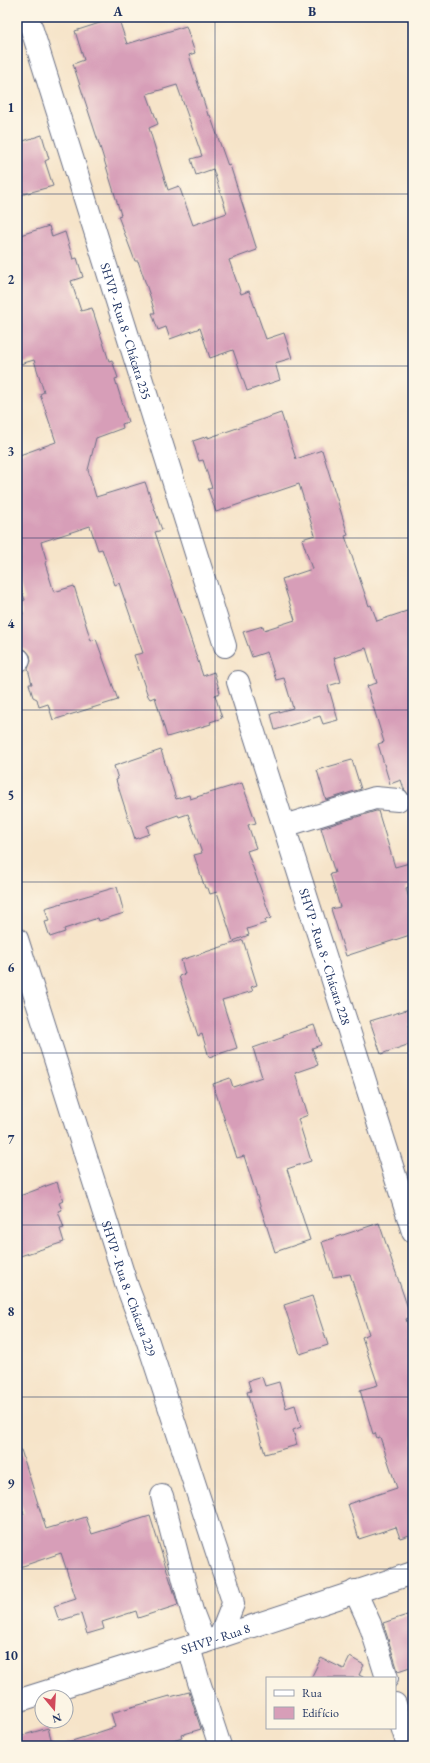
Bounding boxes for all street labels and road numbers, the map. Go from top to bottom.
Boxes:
street label: SHVP - Rua 8 - Chácara 235 [96,261,155,402]
street label: SHVP - Rua 8 - Chácara 228 [295,886,355,1027]
street label: SHVP - Rua 8 - Chácara 229 [98,1218,160,1359]
street label: SHVP - Rua 8 [179,1619,252,1658]

